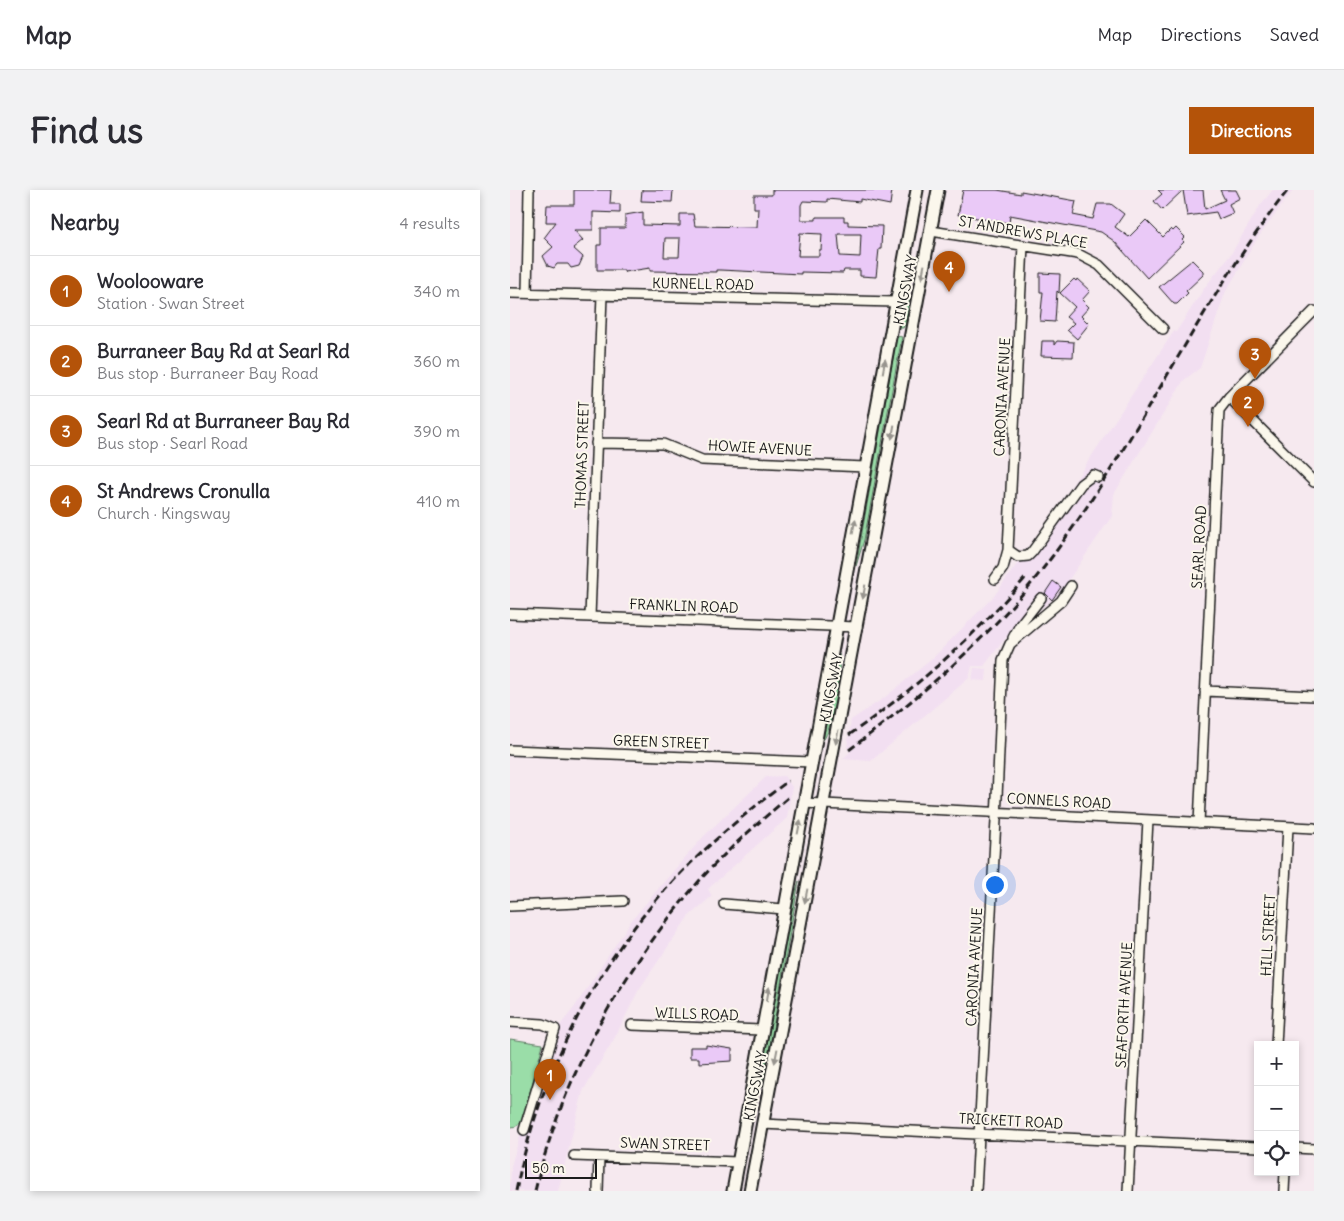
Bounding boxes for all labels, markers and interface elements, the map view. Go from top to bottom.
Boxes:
text: Map [25,20,72,50]
text: Map [1097,23,1132,46]
text: Directions [1160,23,1242,46]
text: Saved [1270,23,1319,46]
button: Directions [1189,107,1314,154]
text: Find us [30,108,143,152]
text: Nearby [50,209,120,236]
street label: ST ANDREWS PLACE [957,212,1089,252]
text: 4 results [399,213,460,233]
pin: 4 [933,251,965,292]
street label: KINGSWAY [889,253,921,327]
one-way arrow [919,265,927,280]
text: Woolooware [97,269,204,293]
street label: KURNELL ROAD [652,274,754,294]
text: 1 [63,281,69,301]
text: 340 m [413,281,460,301]
text: Station · Swan Street [97,293,245,313]
street label: CARONIA AVENUE [990,337,1014,457]
pin: 3 [1239,338,1271,379]
text: Burraneer Bay Rd at Searl Rd [97,339,350,363]
text: 2 [62,351,70,371]
text: 360 m [413,351,460,371]
one-way arrow [880,359,888,374]
text: Bus stop · Burraneer Bay Road [97,363,319,383]
pin: 2 [1232,386,1264,427]
street label: THOMAS STREET [571,401,593,509]
text: Searl Rd at Burraneer Bay Rd [97,409,350,433]
text: 3 [61,421,71,441]
text: 390 m [413,421,460,441]
one-way arrow [889,425,897,441]
text: Bus stop · Searl Road [97,433,248,453]
street label: HOWIE AVENUE [707,436,813,460]
text: St Andrews Cronulla [97,479,270,503]
text: 4 [61,491,71,511]
text: 410 m [416,491,460,511]
text: Church · Kingsway [97,503,231,523]
street label: SEARL ROAD [1188,505,1210,589]
one-way arrow [851,518,859,534]
one-way arrow [859,584,867,600]
street label: FRANKLIN ROAD [629,595,739,617]
street label: KINGSWAY [815,651,847,725]
one-way arrow [832,729,840,745]
street label: GREEN STREET [613,731,709,753]
street label: CONNELS ROAD [1006,789,1112,813]
one-way arrow [795,818,803,834]
your location [982,872,1008,898]
one-way arrow [802,889,810,905]
street label: HILL STREET [1257,893,1279,977]
street label: CARONIA AVENUE [962,907,986,1027]
street label: SEAFORTH AVENUE [1112,942,1136,1068]
one-way arrow [764,985,772,1001]
street label: WILLS ROAD [655,1004,739,1024]
map controls [1254,1041,1299,1176]
button: + [1254,1041,1299,1086]
one-way arrow [771,1048,779,1064]
street label: KINGSWAY [739,1049,771,1123]
pin: 1 [534,1059,566,1100]
button: − [1254,1086,1299,1131]
street label: TRICKETT ROAD [958,1109,1064,1133]
button: locate [1254,1131,1299,1176]
street label: SWAN STREET [620,1133,710,1155]
scale bar [525,1156,598,1179]
text: 50 m [532,1159,565,1177]

